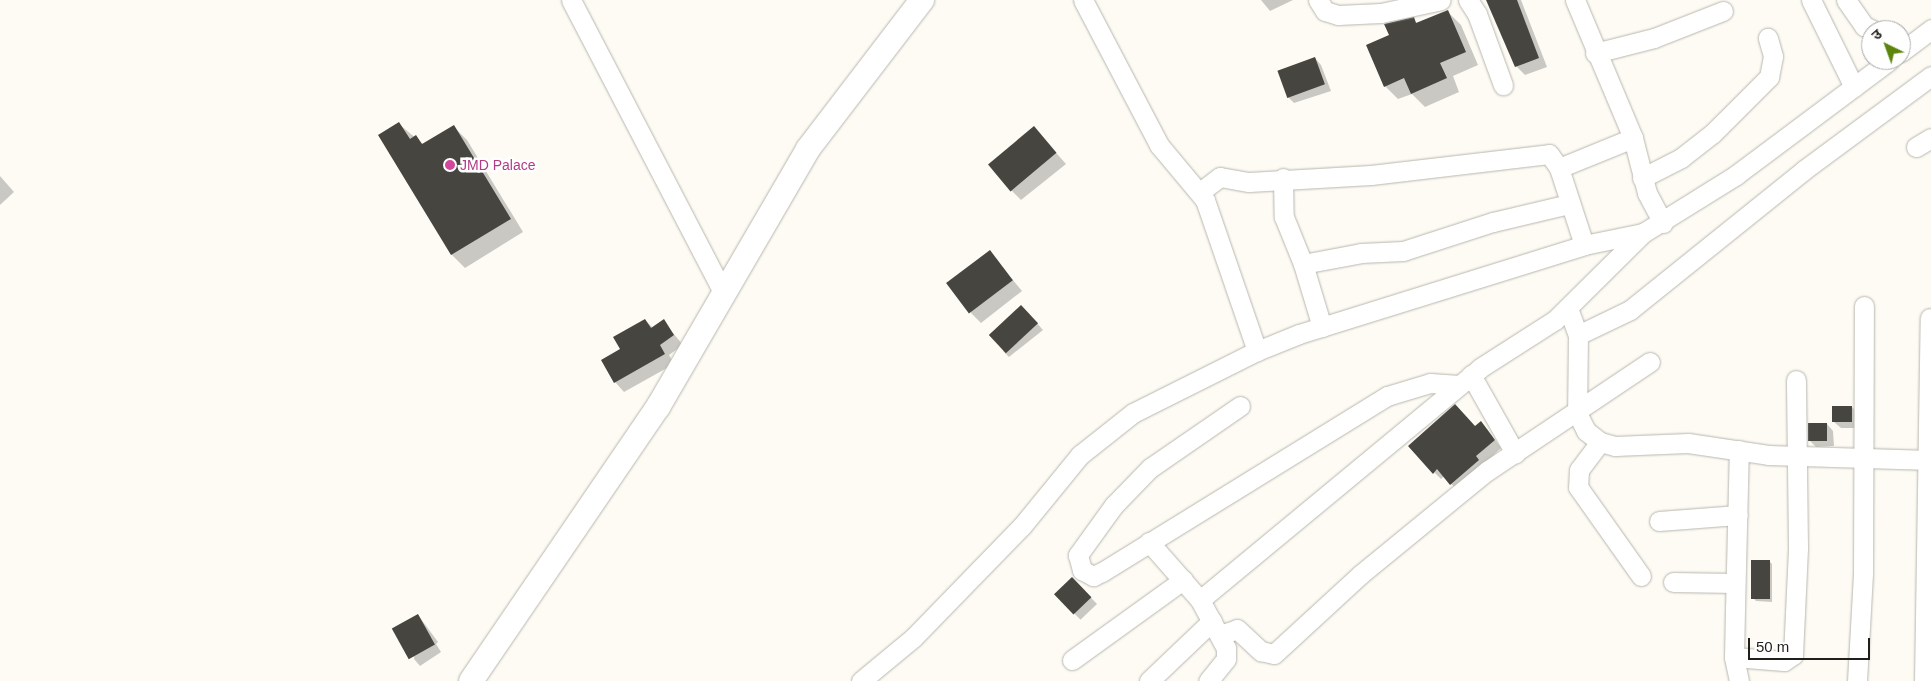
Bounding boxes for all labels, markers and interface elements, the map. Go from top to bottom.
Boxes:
north arrow [1861,20,1911,70]
text: उ [1868,26,1885,43]
place label: JMD Palace [460,157,535,173]
marker: JMD Palace [444,159,456,171]
scale bar [1751,628,1874,660]
text: 50 m [1756,638,1789,655]

